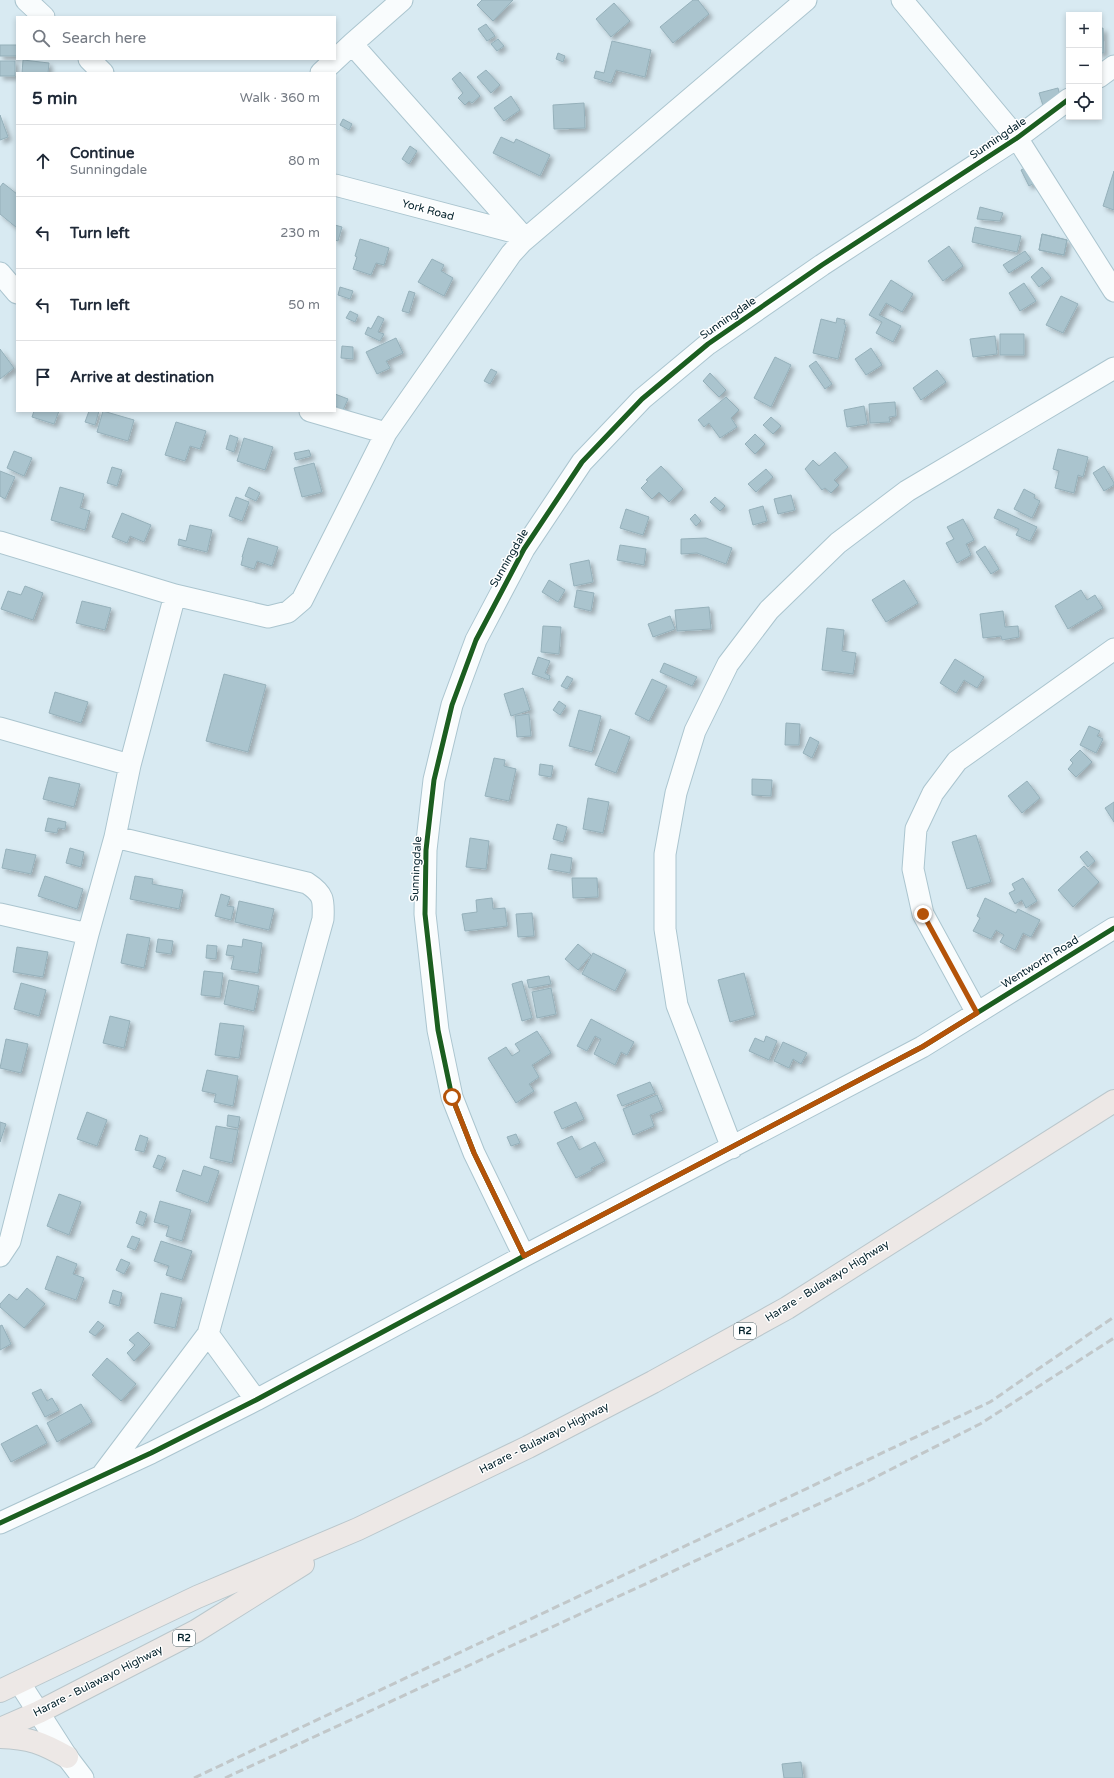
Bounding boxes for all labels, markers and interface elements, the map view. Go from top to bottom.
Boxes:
map controls [1066,12,1102,120]
button: + [1066,12,1102,48]
search box [16,16,336,60]
icon: search [30,27,52,49]
text: Search here [62,29,146,47]
button: − [1066,48,1102,84]
button: locate [1066,84,1102,120]
text: 5 min [32,88,77,109]
text: Walk · 360 m [240,90,320,106]
street label: Sunningdale [967,114,1029,162]
text: Continue [70,144,134,162]
icon: ahead [32,150,54,172]
text: 80 m [288,153,320,169]
text: Sunningdale [70,162,147,178]
street label: York Road [400,197,456,223]
icon: left [32,222,54,244]
text: Turn left [70,224,130,242]
text: 230 m [280,225,320,241]
icon: left [32,294,54,316]
street label: Sunningdale [698,294,758,342]
text: Turn left [70,296,130,314]
text: 50 m [288,297,320,313]
icon: arrive [32,366,54,388]
text: Arrive at destination [70,368,214,386]
street label: Sunningdale [487,526,531,590]
street label: Sunningdale [408,836,424,902]
route end [914,905,932,923]
street label: Wentworth Road [999,933,1081,991]
route start [443,1088,461,1106]
street label: Harare - Bulawayo Highway [763,1237,891,1325]
road number: R2 [734,1323,756,1339]
street label: Harare - Bulawayo Highway [477,1400,611,1476]
road number: R2 [173,1630,195,1646]
street label: Harare - Bulawayo Highway [31,1643,165,1719]

